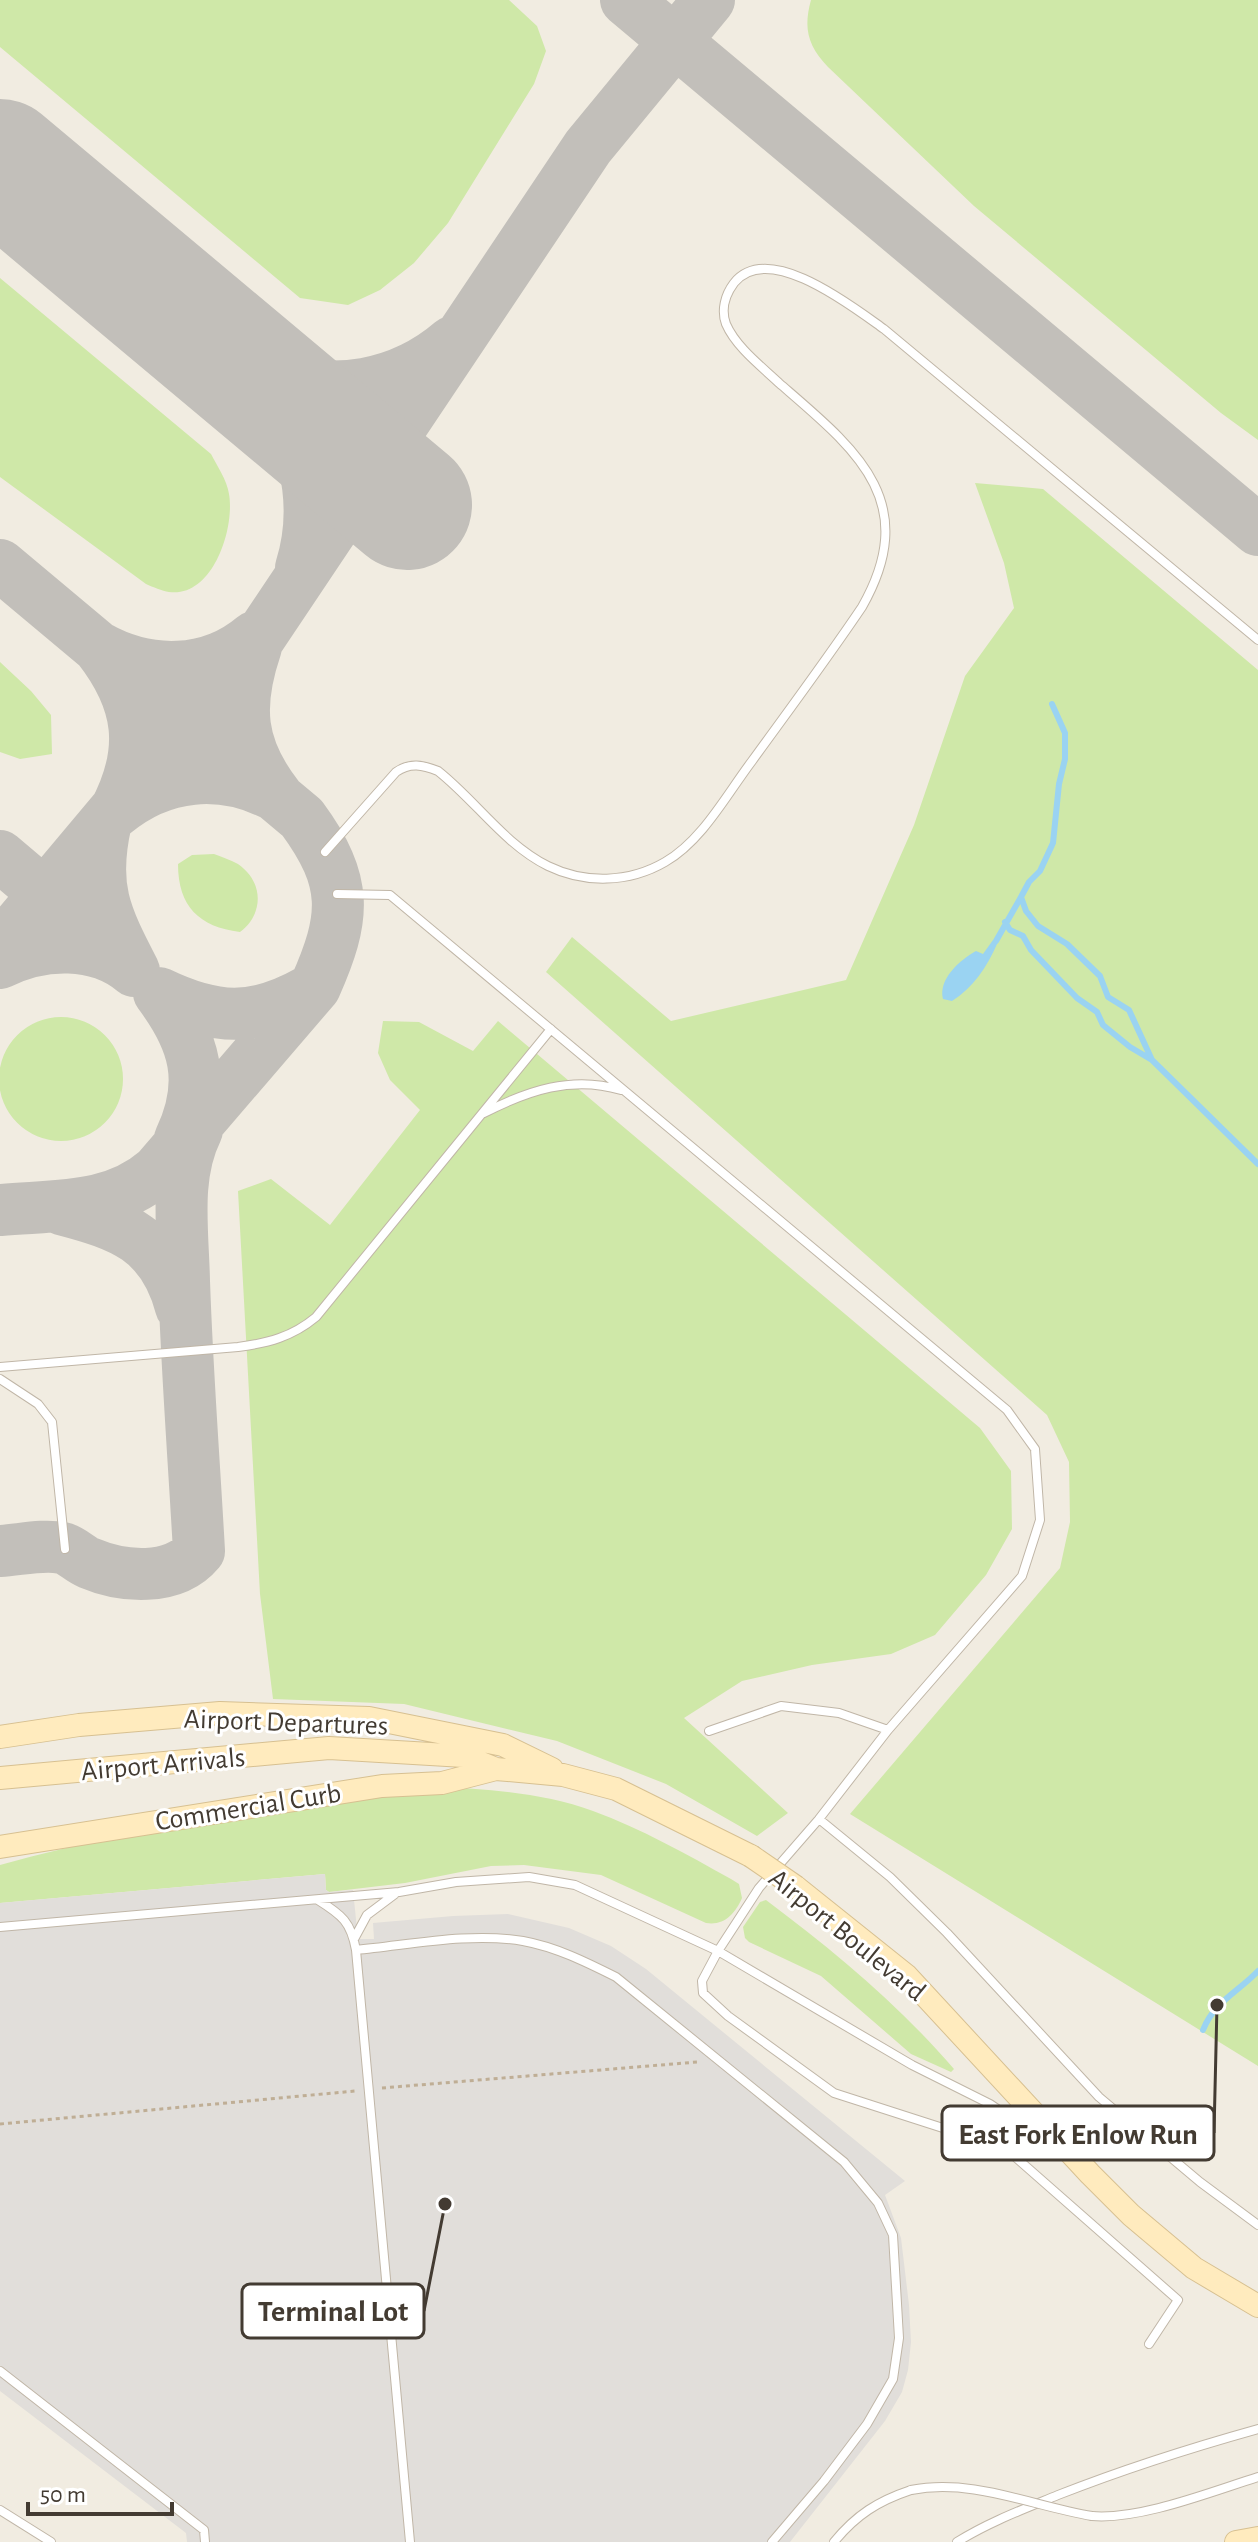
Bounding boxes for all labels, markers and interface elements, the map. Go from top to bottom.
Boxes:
street label: Airport Departures [183,1705,389,1741]
street label: Airport Arrivals [80,1744,246,1786]
street label: Commercial Curb [153,1779,343,1836]
street label: Airport Boulevard [763,1864,930,2007]
callout: East Fork Enlow Run [942,2106,1214,2160]
text: East Fork Enlow Run [958,2120,1198,2150]
callout: Terminal Lot [242,2284,424,2338]
text: Terminal Lot [258,2297,408,2327]
scale bar [28,2466,172,2516]
text: 50 m [40,2483,86,2507]

